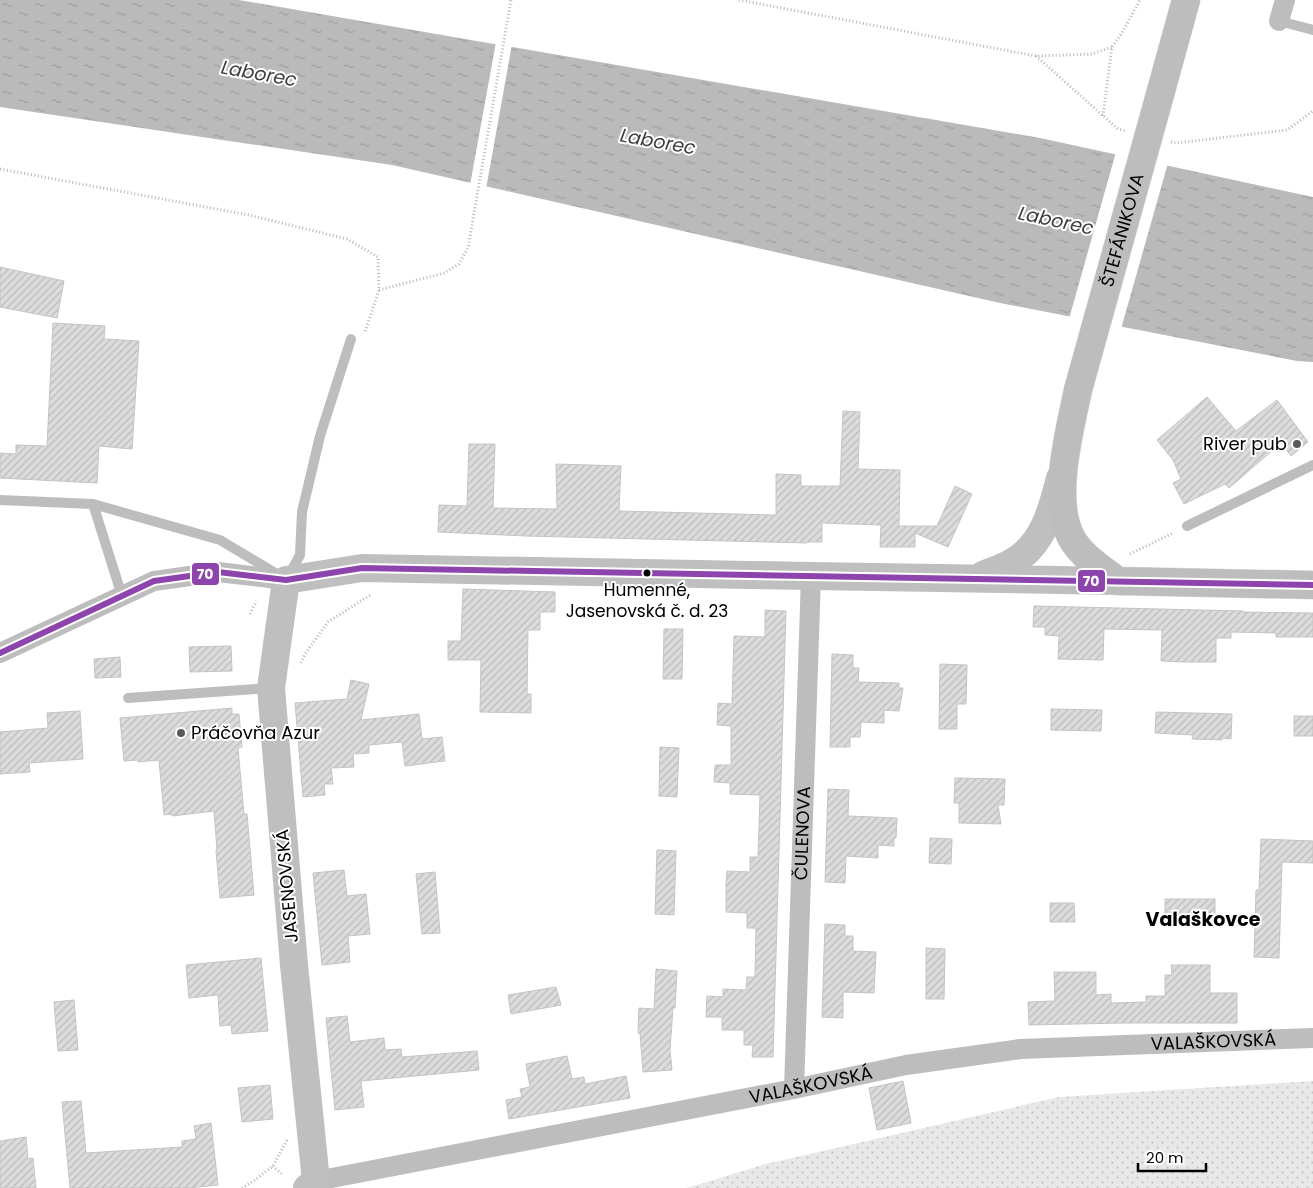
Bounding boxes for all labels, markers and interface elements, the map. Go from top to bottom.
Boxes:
water label: Laborec [219,54,299,93]
water label: Laborec [618,122,698,161]
street label: ŠTEFÁNIKOVA [1094,170,1150,290]
water label: Laborec [1016,199,1096,242]
place label: River pub [1203,431,1287,456]
marker: River pub [1291,438,1303,450]
line badge: 70 [191,562,220,586]
text: 70 [197,564,213,584]
marker: Humenné, Jasenovská č. d. 23 [642,568,652,578]
line badge: 70 [1077,569,1106,593]
text: 70 [1083,571,1099,591]
place label: Humenné, Jasenovská č. d. 23 [566,578,728,623]
place label: Práčovňa Azur [191,720,320,745]
marker: Práčovňa Azur [175,727,187,739]
street label: ČULENOVA [788,786,816,881]
street label: JASENOVSKÁ [269,828,304,944]
district label: Valaškovce [1146,906,1261,933]
street label: VALAŠKOVSKÁ [1150,1026,1277,1056]
street label: VALAŠKOVSKÁ [747,1060,875,1109]
scale bar [1138,1140,1206,1172]
text: 20 m [1146,1147,1184,1168]

